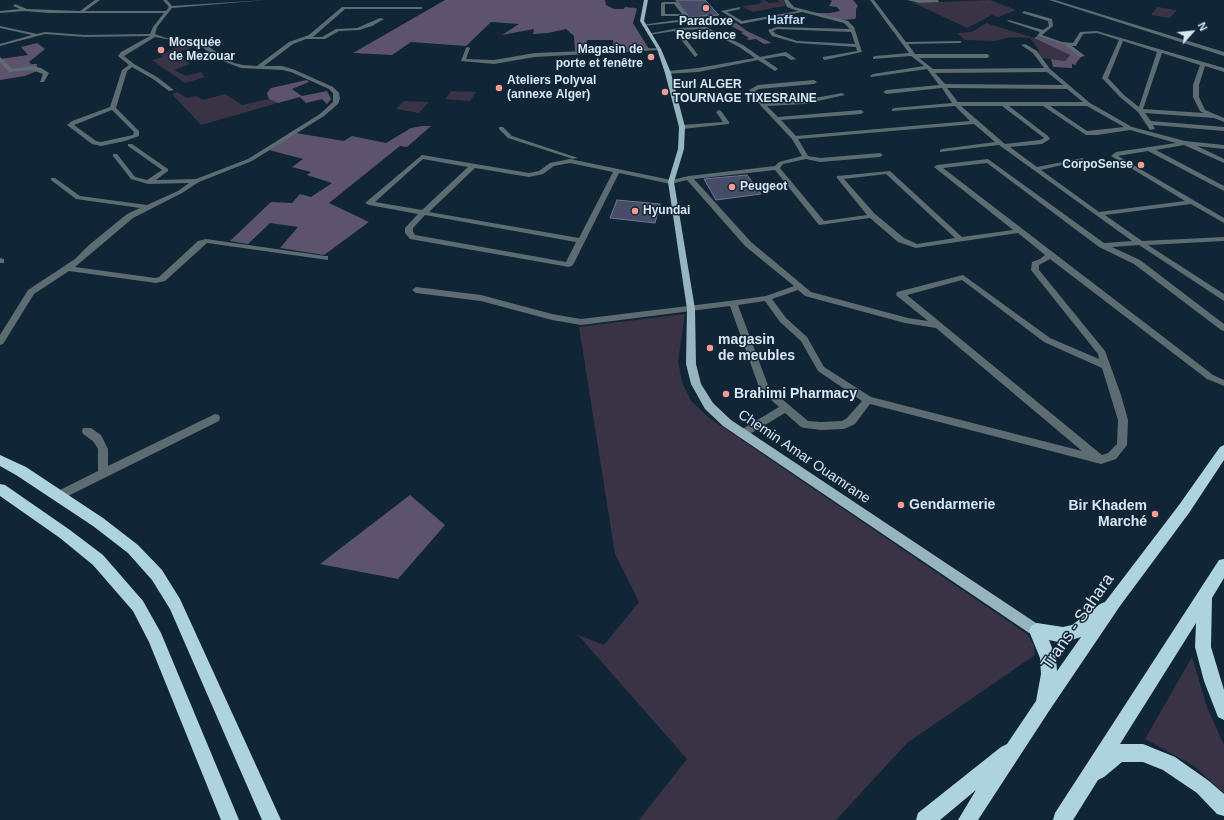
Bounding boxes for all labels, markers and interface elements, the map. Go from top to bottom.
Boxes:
marker: Paradoxe Residence [701,3,711,13]
district label: Haffar [767,12,805,28]
north arrow [1172,12,1212,52]
place label: Paradoxe Residence [676,15,736,43]
text: N [1196,20,1210,33]
place label: Mosquée de Mezouar [169,36,235,64]
place label: Magasin de porte et fenêtre [556,43,643,71]
marker: Mosquée de Mezouar [156,45,166,55]
marker: Magasin de porte et fenêtre [646,52,656,62]
place label: Ateliers Polyval (annexe Alger) [507,74,596,102]
place label: Eurl ALGER TOURNAGE TIXESRAINE [673,78,817,106]
marker: Ateliers Polyval (annexe Alger) [494,83,504,93]
marker: Eurl ALGER TOURNAGE TIXESRAINE [660,87,670,97]
place label: CorpoSense [1062,158,1133,172]
marker: CorpoSense [1136,160,1146,170]
place label: Peugeot [740,180,787,194]
marker: Peugeot [727,182,737,192]
place label: Hyundai [643,204,690,218]
marker: Hyundai [630,206,640,216]
place label: magasin de meubles [718,332,795,364]
marker: magasin de meubles [705,343,715,353]
place label: Brahimi Pharmacy [734,386,857,402]
marker: Brahimi Pharmacy [721,389,731,399]
street label: Chemin Amar Ouamrane [735,407,873,507]
place label: Gendarmerie [909,497,995,513]
place label: Bir Khadem Marché [1068,498,1147,530]
marker: Gendarmerie [896,500,906,510]
marker: Bir Khadem Marché [1150,509,1160,519]
street label: Trans - Sahara [1037,570,1119,674]

